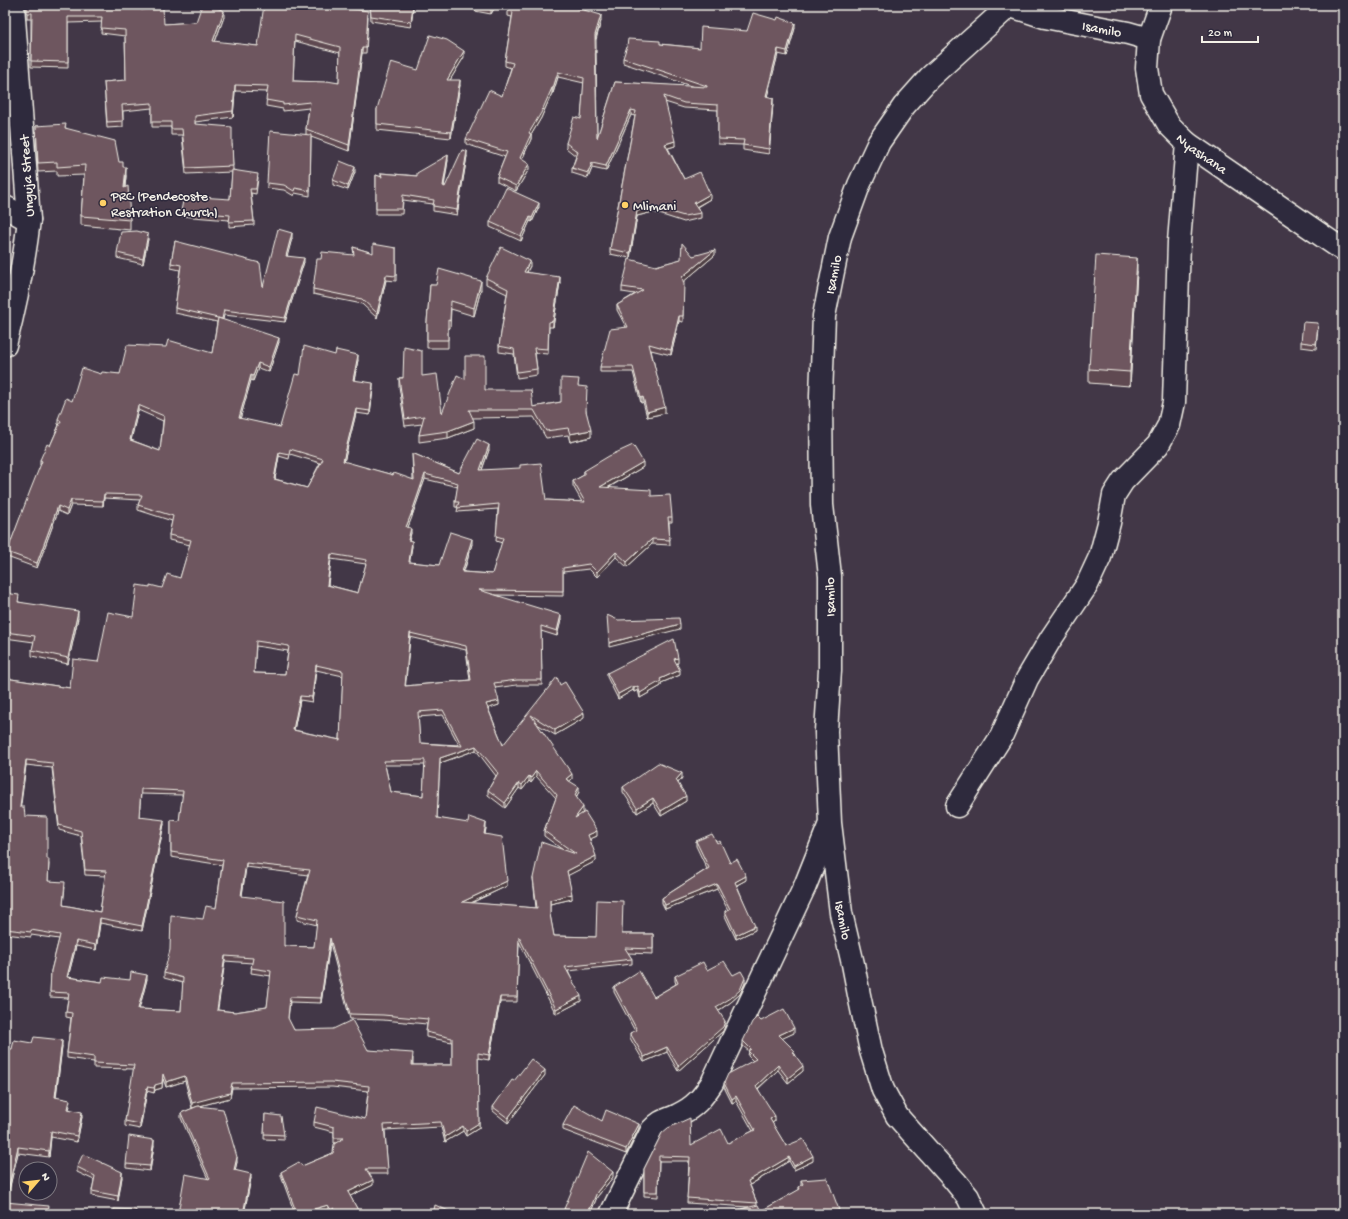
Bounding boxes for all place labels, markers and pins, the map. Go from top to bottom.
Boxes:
place label: PRC (Pendecoste Restration Church) [110,189,218,222]
marker: PRC (Pendecoste Restration Church) [98,198,108,208]
place label: Mlimani [633,199,676,216]
marker: Mlimani [620,200,630,210]

